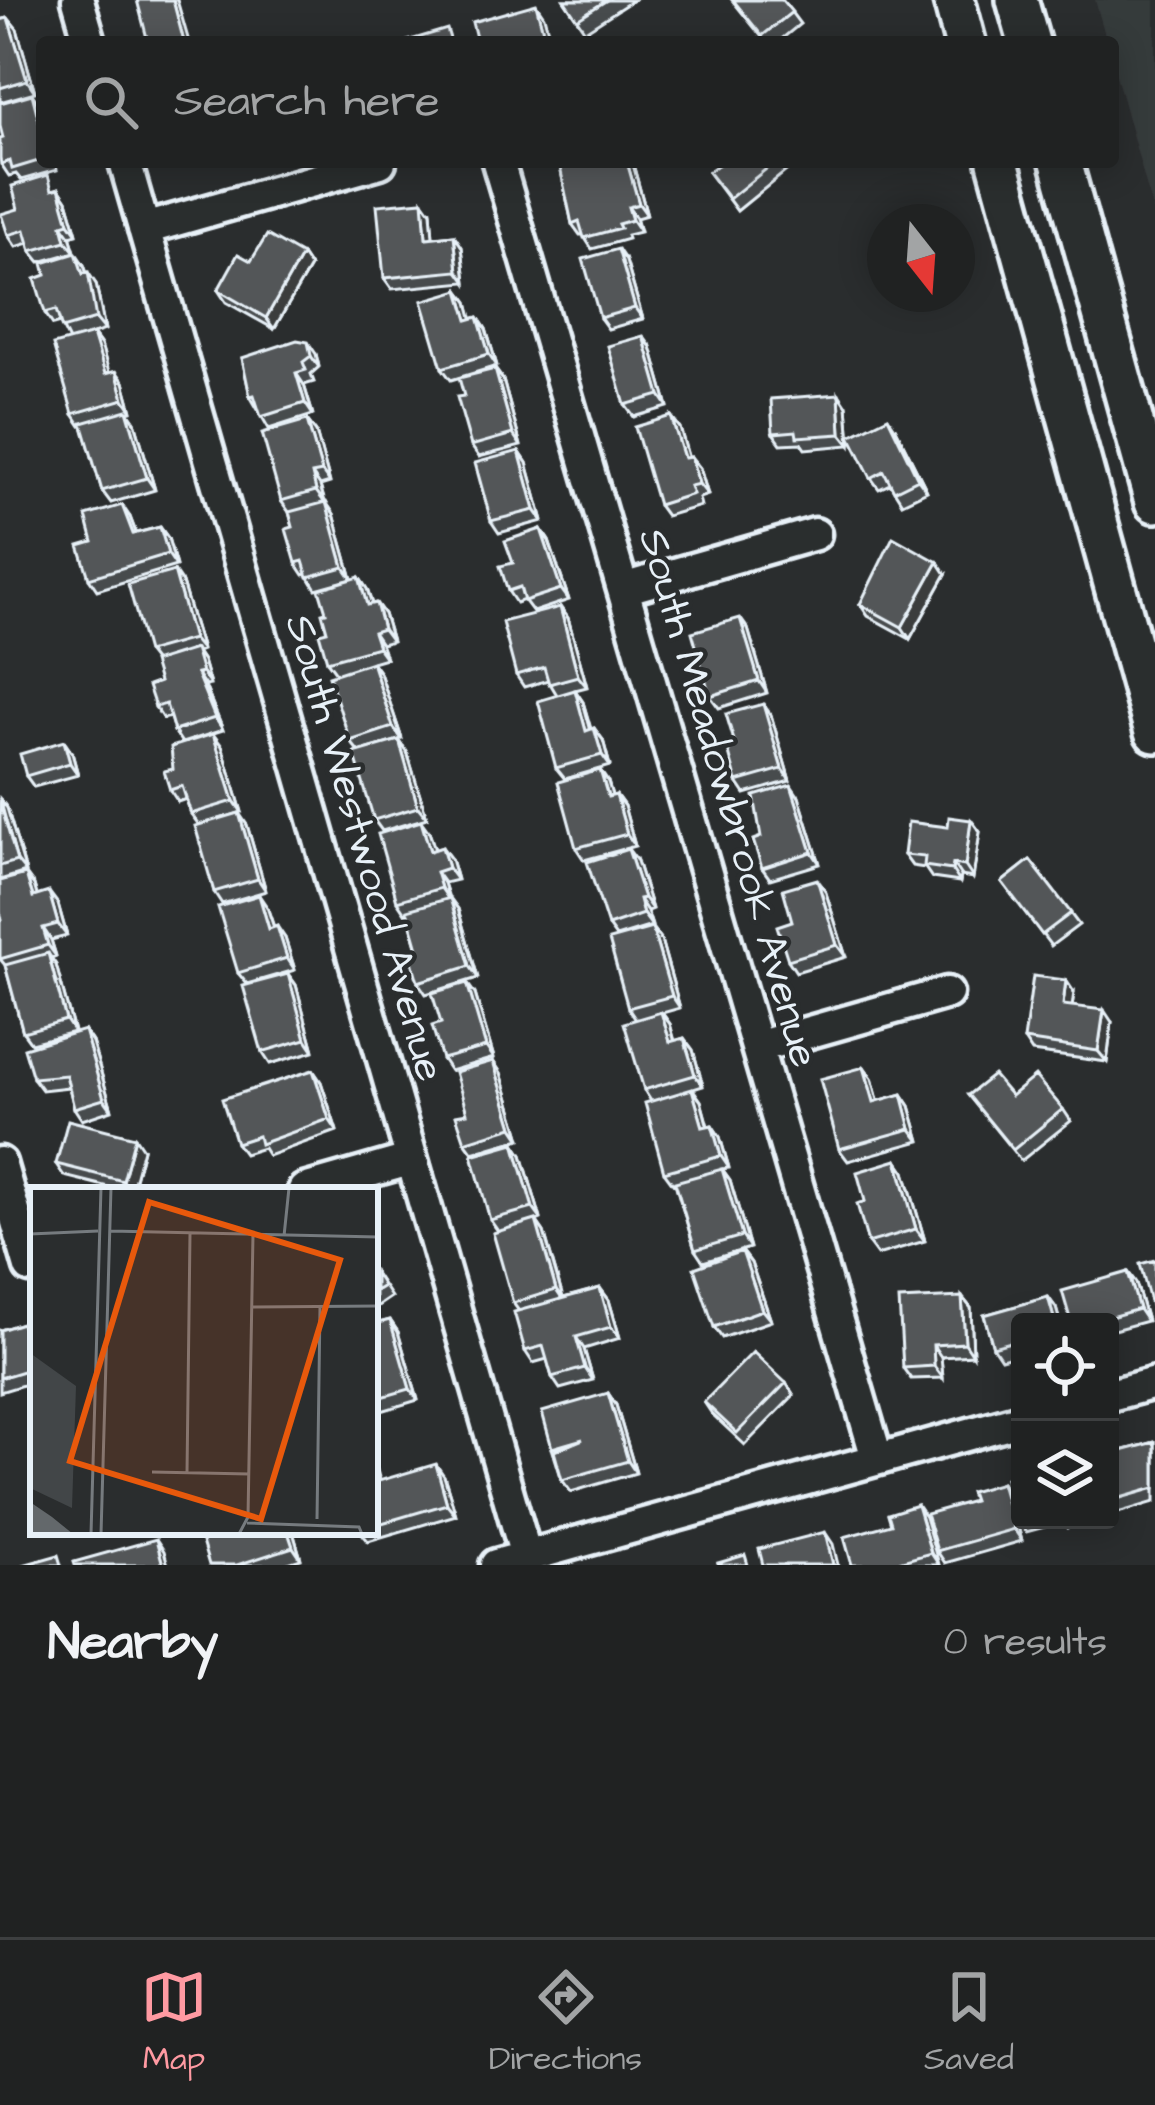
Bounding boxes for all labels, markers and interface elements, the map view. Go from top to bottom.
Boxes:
search box [36,36,1119,168]
icon: search [78,69,144,135]
text: Search here [174,71,440,133]
north arrow [867,204,975,312]
street label: South Meadowbrook Avenue [623,522,833,1074]
street label: South Westwood Avenue [270,608,458,1088]
inset map [30,1187,378,1535]
map controls [1011,1313,1119,1529]
button: locate [1011,1313,1119,1421]
button: layers [1011,1421,1119,1529]
text: Nearby [48,1608,218,1679]
text: 0 results [943,1616,1107,1670]
tab: Map [141,1964,207,2082]
tab: Directions [489,1964,642,2082]
tab: Saved [924,1964,1014,2082]

